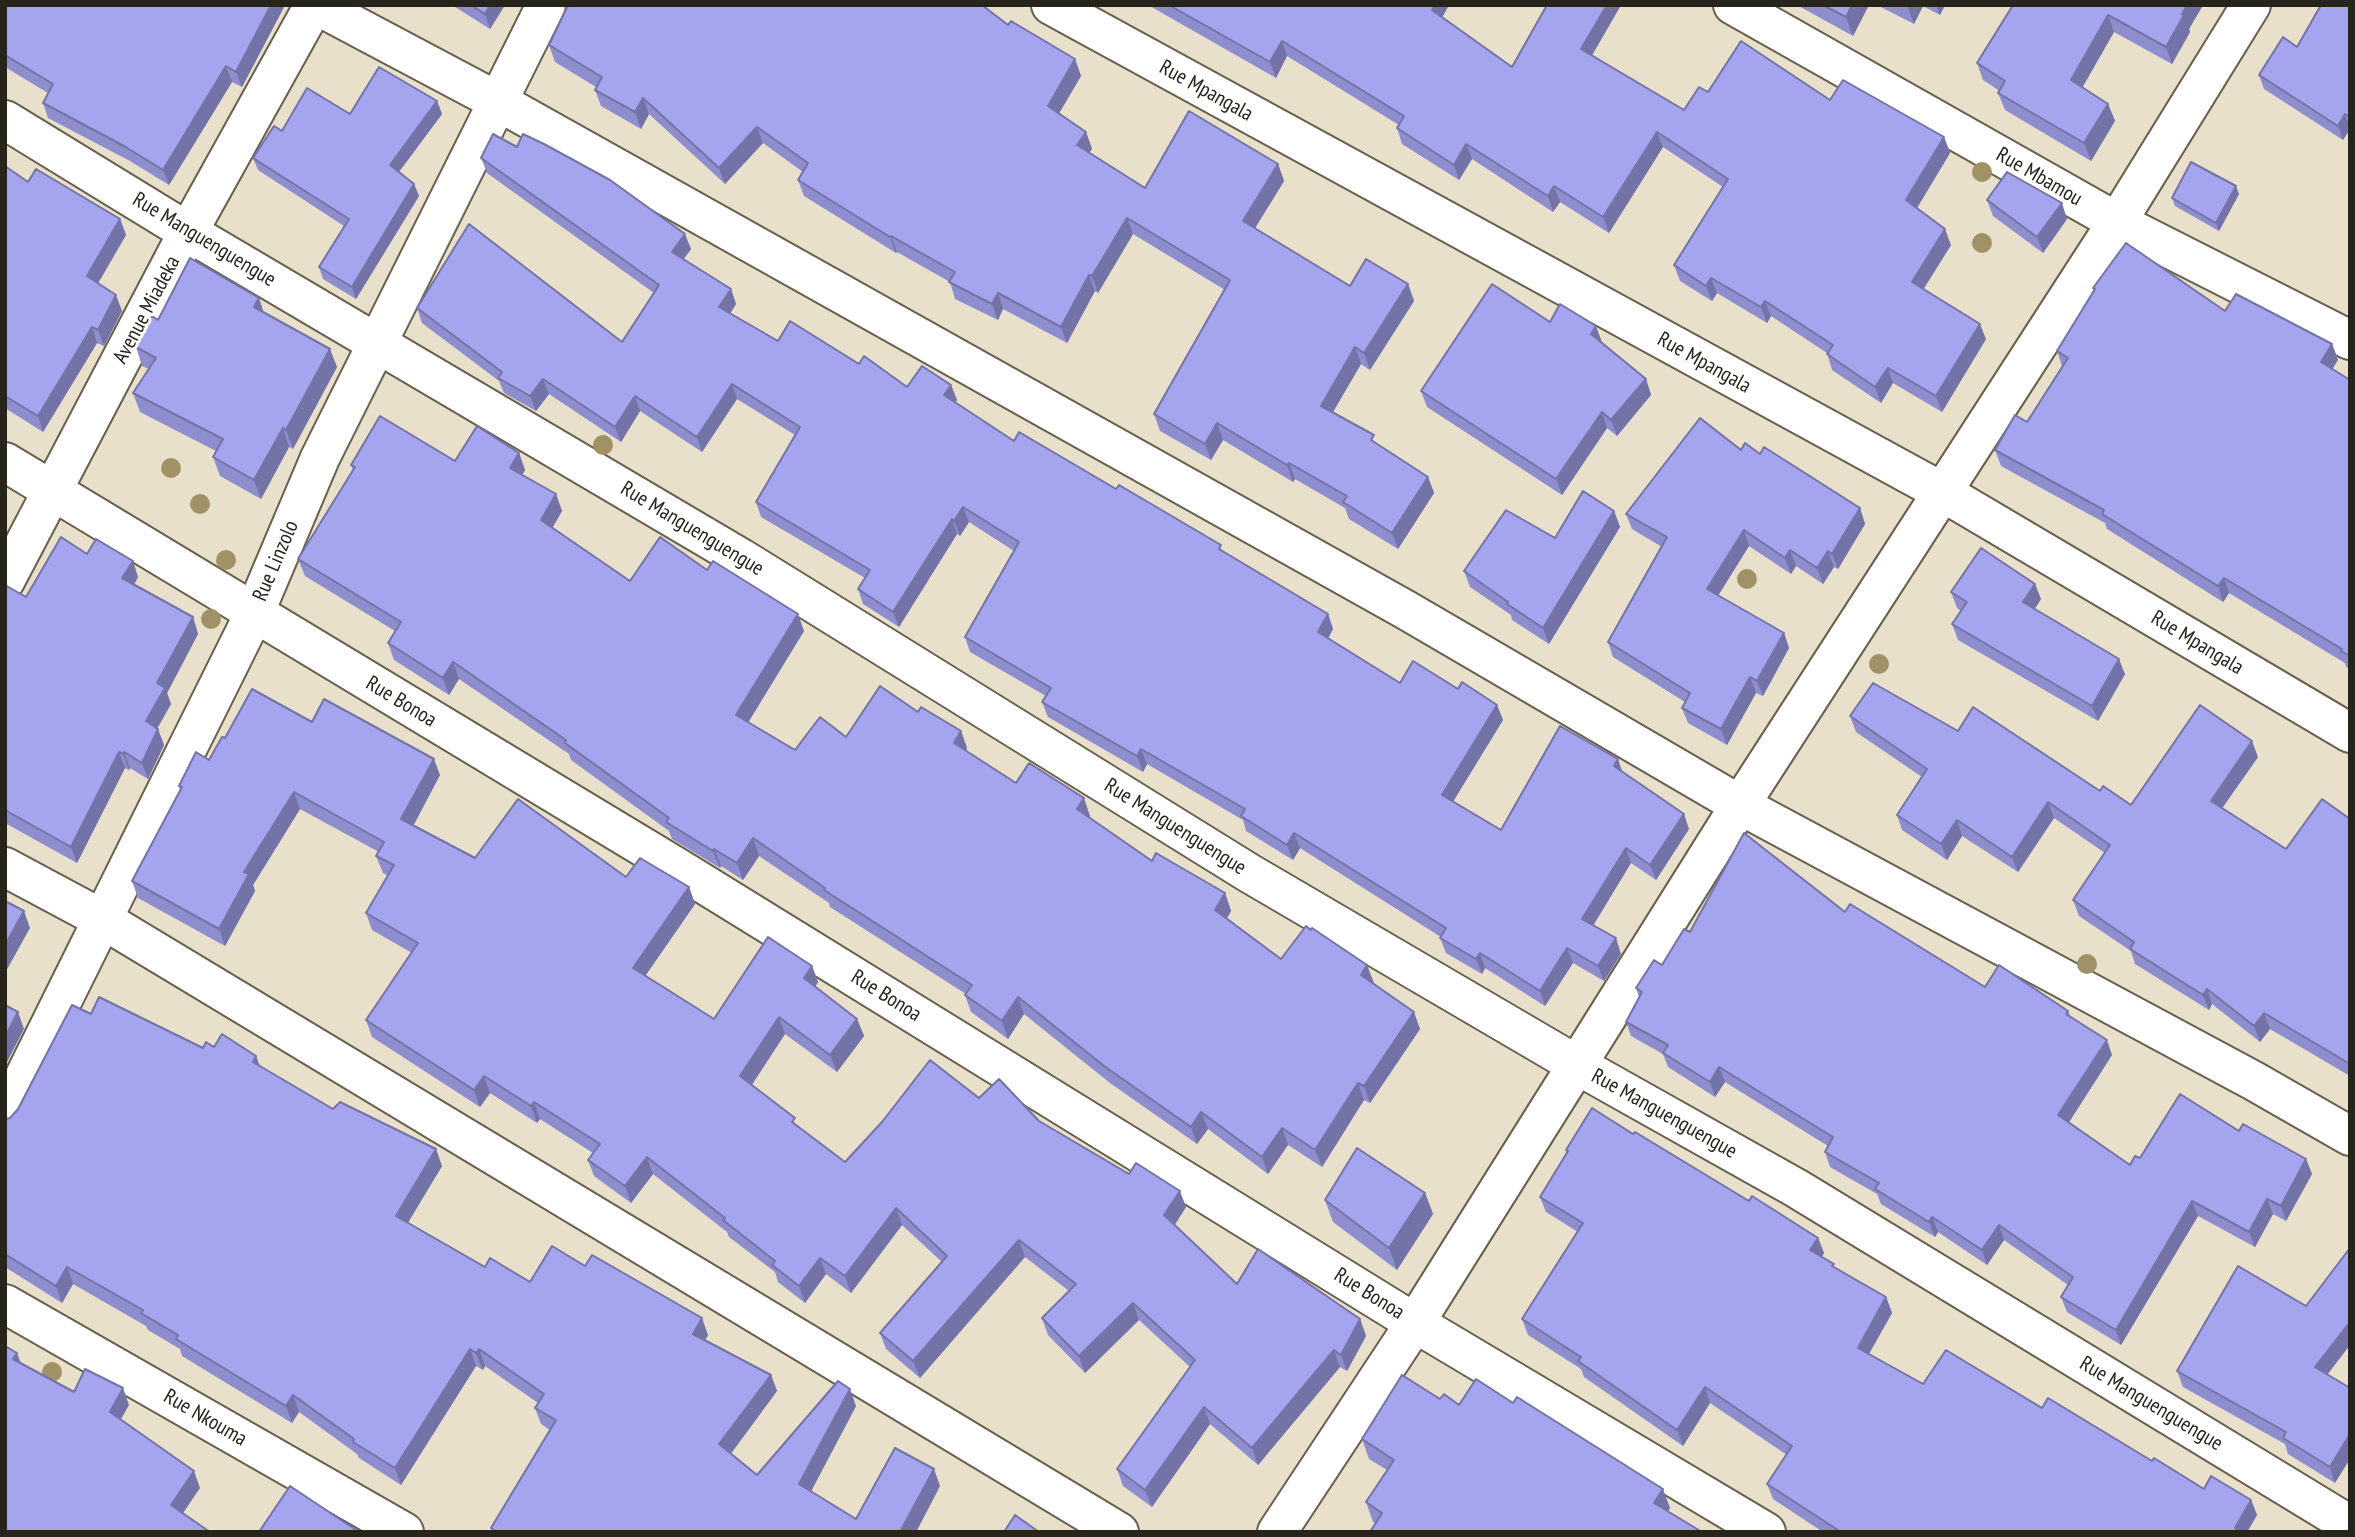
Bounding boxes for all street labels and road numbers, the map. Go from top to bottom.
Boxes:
street label: Rue Mpangala [1155,55,1257,127]
street label: Rue Mbamou [1992,142,2086,212]
street label: Rue Manguenguengue [128,187,280,293]
street label: Avenue Miadeka [108,252,186,368]
street label: Rue Mpangala [1653,327,1755,399]
street label: Rue Manguenguengue [616,476,768,582]
street label: Rue Linzolo [248,517,304,605]
street label: Rue Mpangala [2146,606,2248,680]
street label: Rue Bonoa [361,671,441,733]
street label: Rue Manguenguengue [1099,773,1251,881]
street label: Rue Bonoa [846,965,926,1027]
street label: Rue Manguenguengue [1587,1064,1741,1164]
street label: Rue Bonoa [1329,1263,1409,1325]
street label: Rue Manguenguengue [2075,1351,2227,1457]
street label: Rue Nkouma [159,1384,251,1452]

